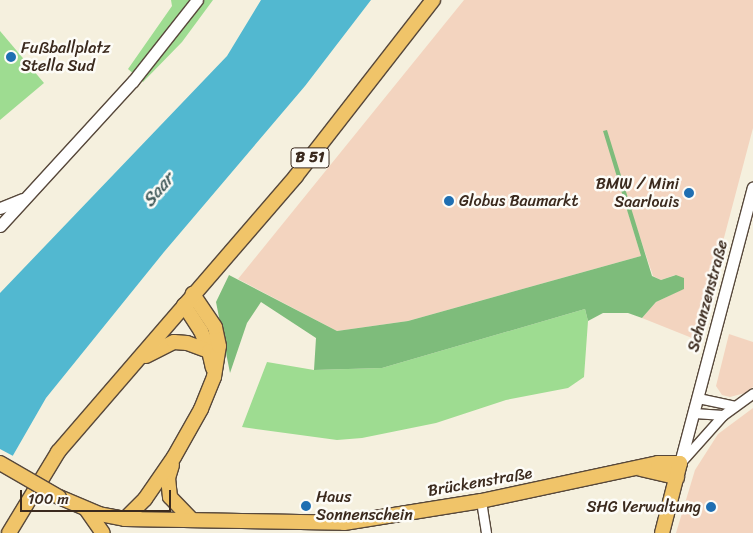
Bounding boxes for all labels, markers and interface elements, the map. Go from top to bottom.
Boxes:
place label: Fußballplatz Stella Sud [21,38,110,76]
marker: Fußballplatz Stella Sud [5,51,17,63]
road number: B 51 [290,146,330,170]
water label: Saar [138,169,178,211]
place label: BMW / Mini Saarlouis [596,174,679,212]
marker: BMW / Mini Saarlouis [683,187,695,199]
place label: Globus Baumarkt [459,191,579,211]
marker: Globus Baumarkt [443,195,455,207]
street label: Schanzenstraße [684,238,732,354]
street label: Brückenstraße [426,463,534,501]
scale bar [22,480,174,512]
text: 100 m [28,486,69,512]
place label: Haus Sonnenschein [316,487,413,525]
place label: SHG Verwaltung [587,497,701,517]
marker: Haus Sonnenschein [300,500,312,512]
marker: SHG Verwaltung [705,501,717,513]

